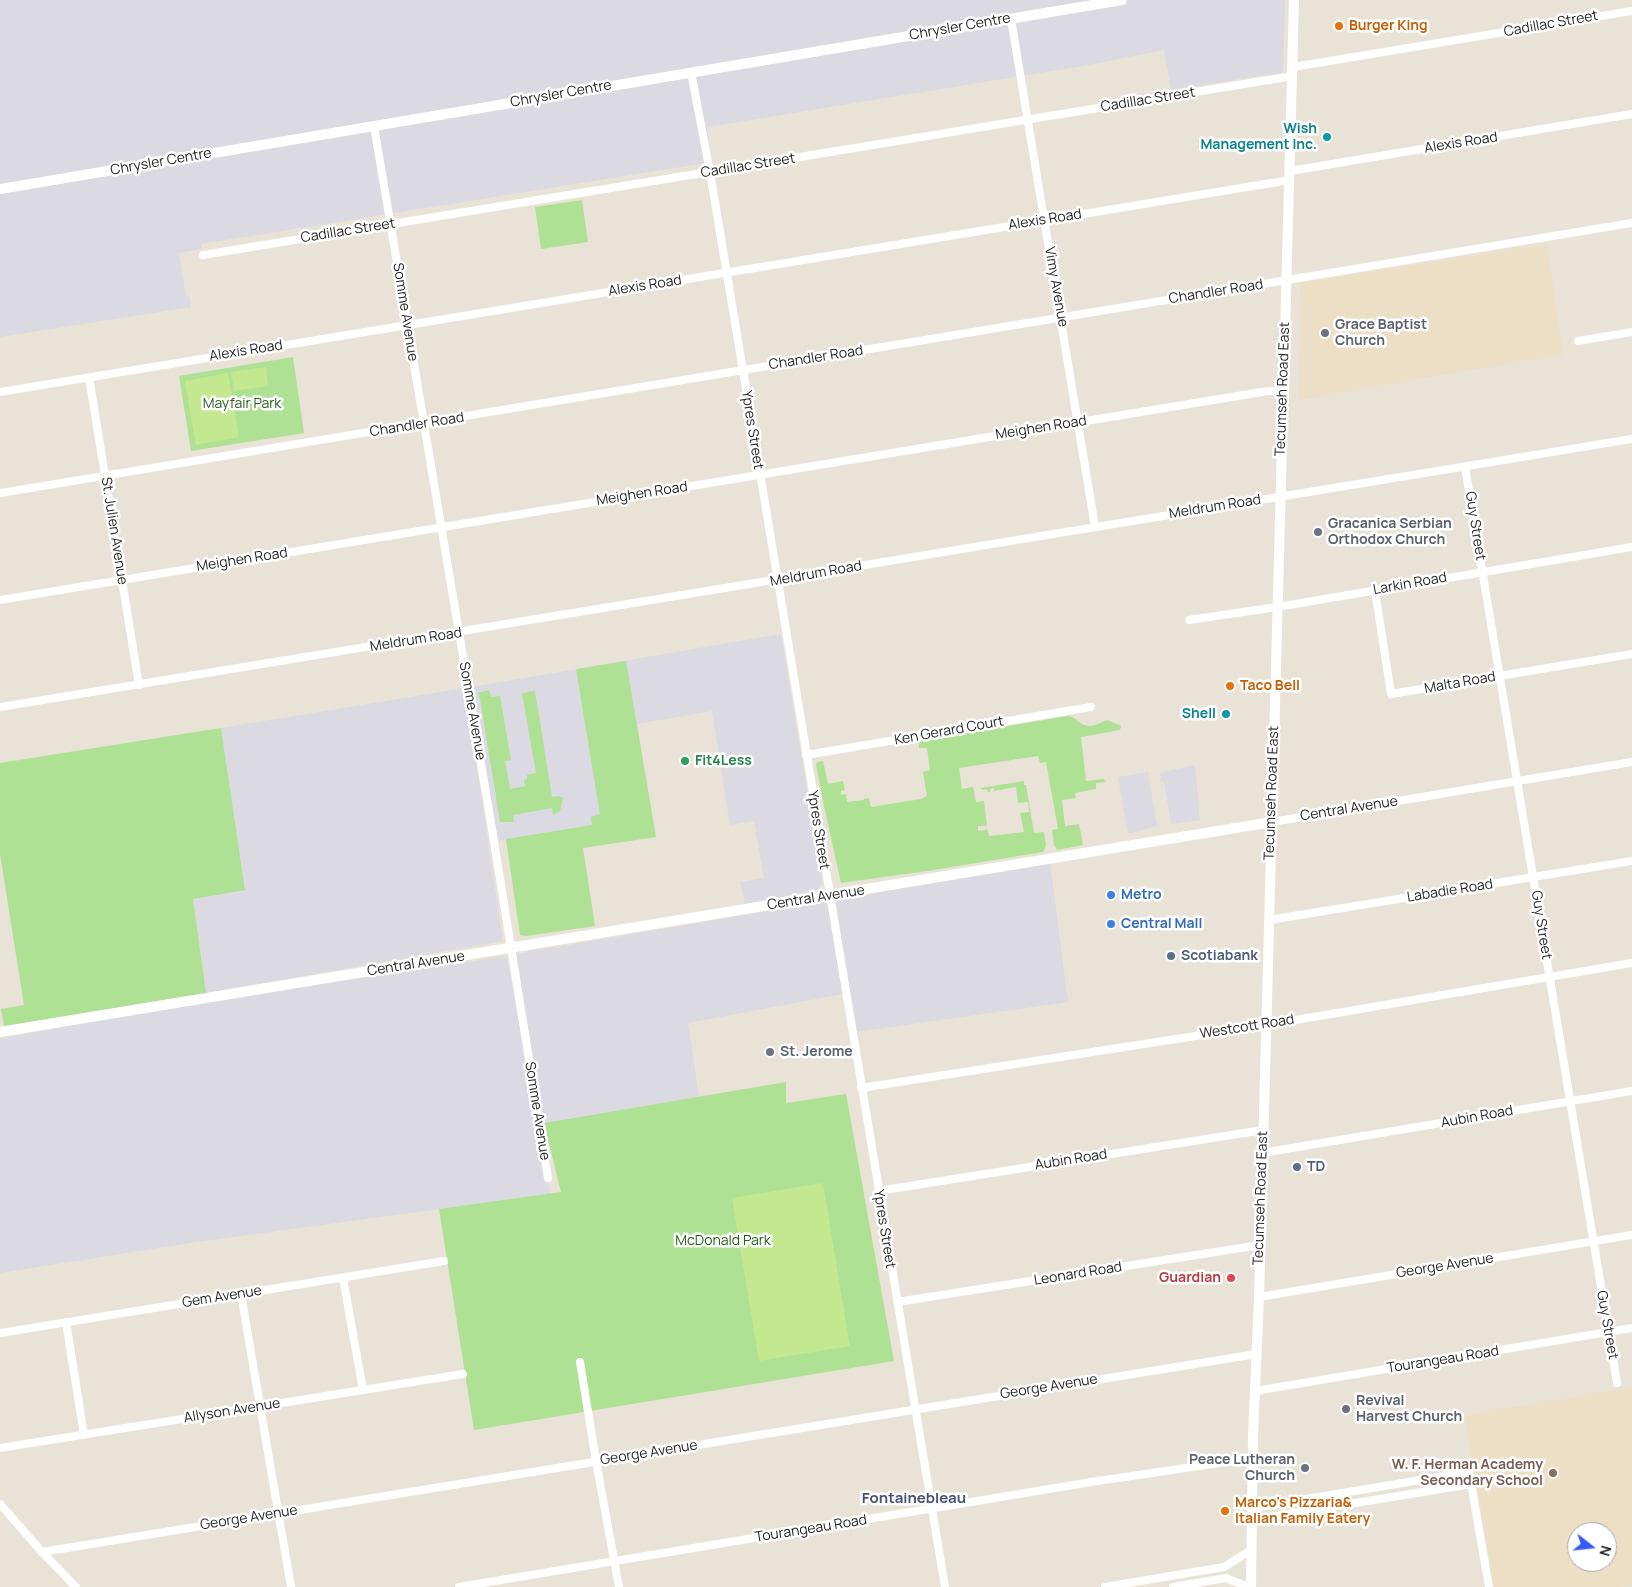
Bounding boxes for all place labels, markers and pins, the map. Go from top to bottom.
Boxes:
place label: Burger King [1349,18,1428,34]
marker: Burger King [1333,20,1345,32]
place label: Wish Management Inc. [1200,121,1317,154]
marker: Wish Management Inc. [1321,131,1333,143]
place label: Grace Baptist Church [1335,317,1427,350]
marker: Grace Baptist Church [1319,327,1331,339]
place label: Gracanica Serbian Orthodox Church [1328,516,1452,548]
marker: Gracanica Serbian Orthodox Church [1312,526,1324,538]
place label: Taco Bell [1240,678,1300,694]
marker: Taco Bell [1224,680,1236,692]
place label: Shell [1182,706,1216,722]
marker: Shell [1220,708,1232,720]
place label: Fit4Less [695,753,752,769]
marker: Fit4Less [679,755,691,767]
place label: Metro [1121,887,1162,903]
marker: Metro [1105,889,1117,901]
place label: Central Mall [1121,916,1202,932]
marker: Central Mall [1105,918,1117,930]
place label: Scotiabank [1181,948,1258,964]
marker: Scotiabank [1165,950,1177,962]
place label: St. Jerome [780,1044,853,1060]
marker: St. Jerome [764,1046,776,1058]
place label: TD [1307,1159,1325,1175]
marker: TD [1291,1161,1303,1173]
place label: Guardian [1159,1270,1221,1286]
marker: Guardian [1225,1272,1237,1284]
place label: Revival Harvest Church [1356,1393,1462,1425]
marker: Revival Harvest Church [1340,1403,1352,1415]
place label: Peace Lutheran Church [1189,1452,1295,1484]
place label: W. F. Herman Academy Secondary School [1392,1457,1543,1490]
marker: Peace Lutheran Church [1299,1462,1311,1474]
marker: W. F. Herman Academy Secondary School [1547,1467,1559,1479]
place label: Marco's Pizzaria& Italian Family Eatery [1235,1495,1370,1528]
marker: Marco's Pizzaria& Italian Family Eatery [1219,1505,1231,1517]

